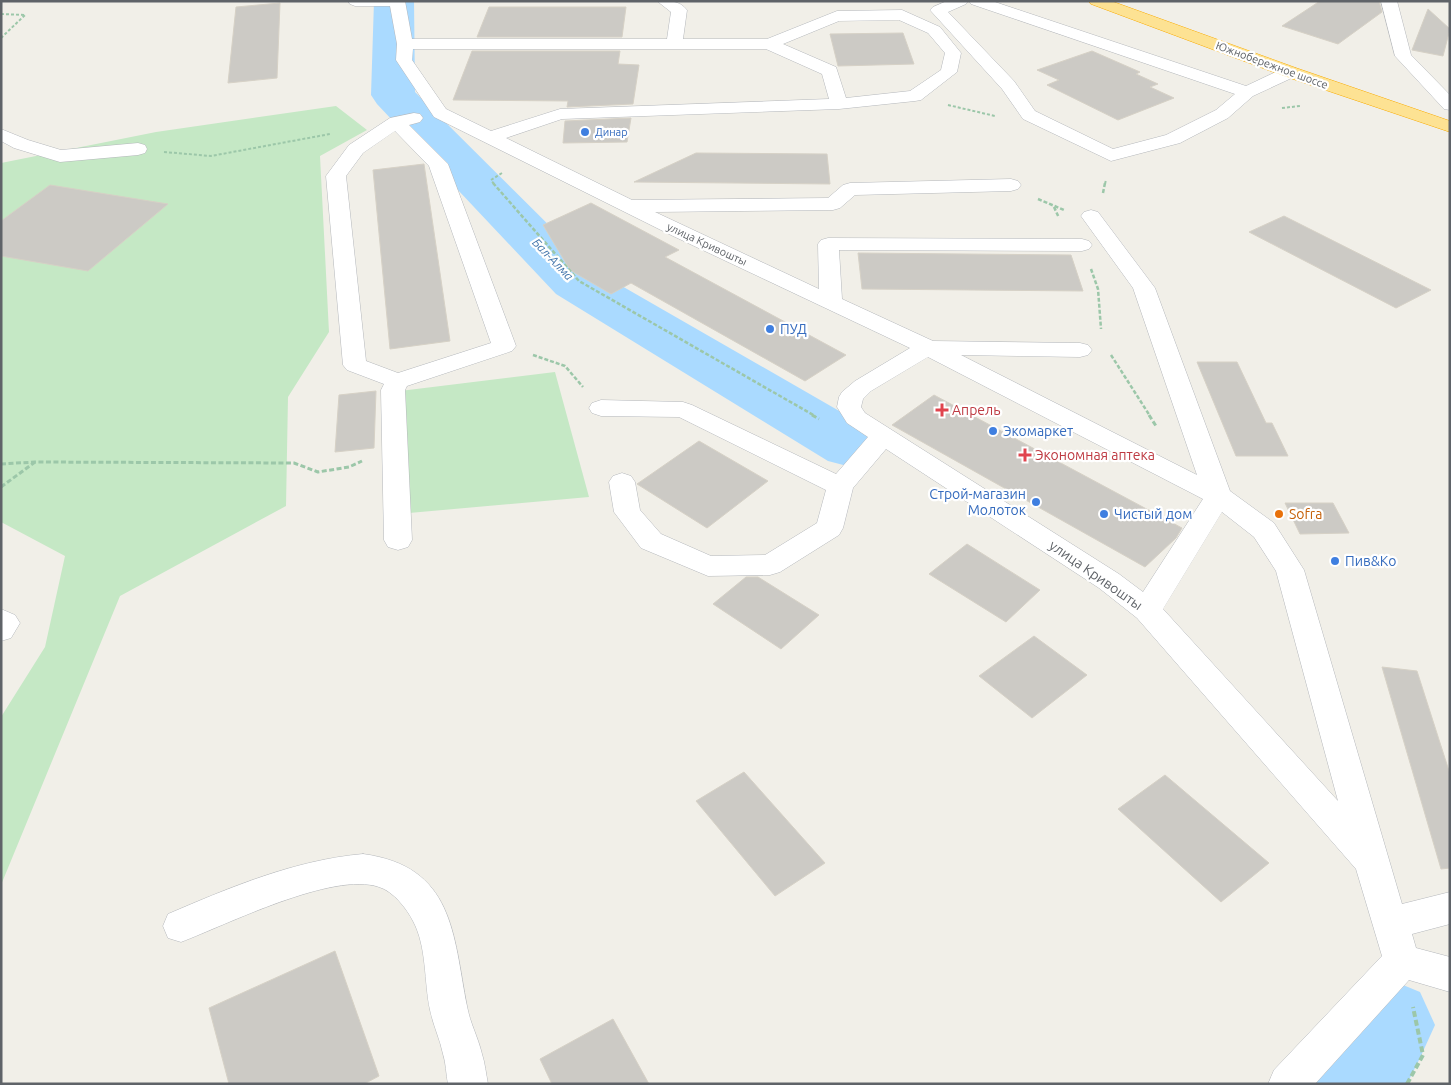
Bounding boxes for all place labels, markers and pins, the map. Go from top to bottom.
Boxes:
marker: Динар [579,126,591,138]
place label: Динар [595,126,628,138]
place label: ПУД [780,321,807,337]
marker: ПУД [764,323,776,335]
place label: Апрель [952,402,1001,418]
marker: Апрель [936,404,948,416]
place label: Экомаркет [1003,423,1073,439]
marker: Экомаркет [987,425,999,437]
place label: Экономная аптека [1035,447,1155,463]
marker: Экономная аптека [1019,449,1031,461]
place label: Строй-магазин Молоток [929,486,1026,518]
marker: Строй-магазин Молоток [1030,496,1042,508]
place label: Чистый дом [1114,506,1192,522]
place label: Sofra [1289,506,1322,522]
marker: Чистый дом [1098,508,1110,520]
marker: Sofra [1273,508,1285,520]
place label: Пив&Ко [1345,553,1396,569]
marker: Пив&Ко [1329,555,1341,567]

